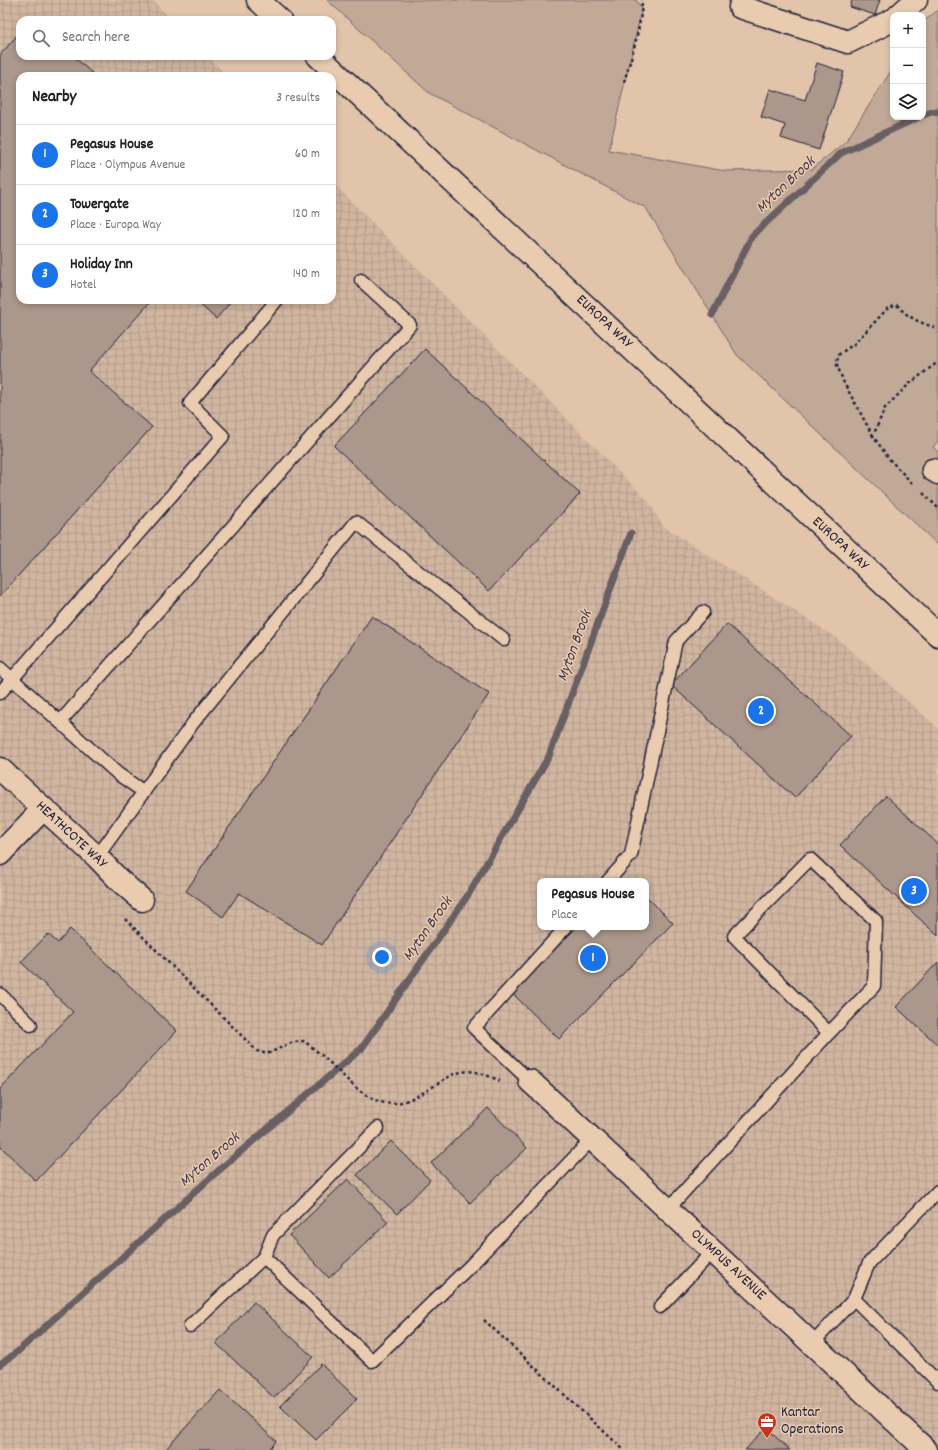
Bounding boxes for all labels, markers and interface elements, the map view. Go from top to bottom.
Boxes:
map controls [890,12,926,120]
button: + [890,12,926,48]
search box [16,16,336,60]
icon: search [30,27,52,49]
text: Search here [62,27,130,49]
button: − [890,48,926,84]
button: layers [890,84,926,120]
text: Nearby [32,86,76,110]
text: 3 results [276,89,320,108]
text: Pegasus House [70,134,153,156]
text: 1 [44,145,46,164]
text: 60 m [295,145,320,164]
water label: Myton Brook [751,150,822,219]
text: Place · Olympus Avenue [70,156,185,175]
text: Towergate [70,194,129,216]
text: 2 [42,205,48,224]
text: 120 m [292,205,320,224]
text: Place · Europa Way [70,216,161,235]
text: Holiday Inn [70,254,133,276]
text: 3 [42,265,48,284]
text: 140 m [293,265,320,284]
text: Hotel [70,276,96,295]
street label: EUROPA WAY [571,290,638,354]
street label: EUROPA WAY [807,512,874,576]
water label: Myton Brook [551,606,599,685]
pin: 2 [748,696,774,726]
street label: HEATHCOTE WAY [30,796,112,874]
pin: 3 [901,876,927,906]
popup [537,878,649,930]
text: Pegasus House [551,884,635,906]
water label: Myton Brook [397,891,460,966]
text: Place [551,906,577,925]
pin: 1 [580,943,606,973]
your location [372,947,392,967]
water label: Myton Brook [174,1126,247,1193]
street label: OLYMPUS AVENUE [685,1224,771,1306]
place label: Kantar Operations [781,1402,844,1441]
office icon: Kantar Operations [756,1411,778,1439]

